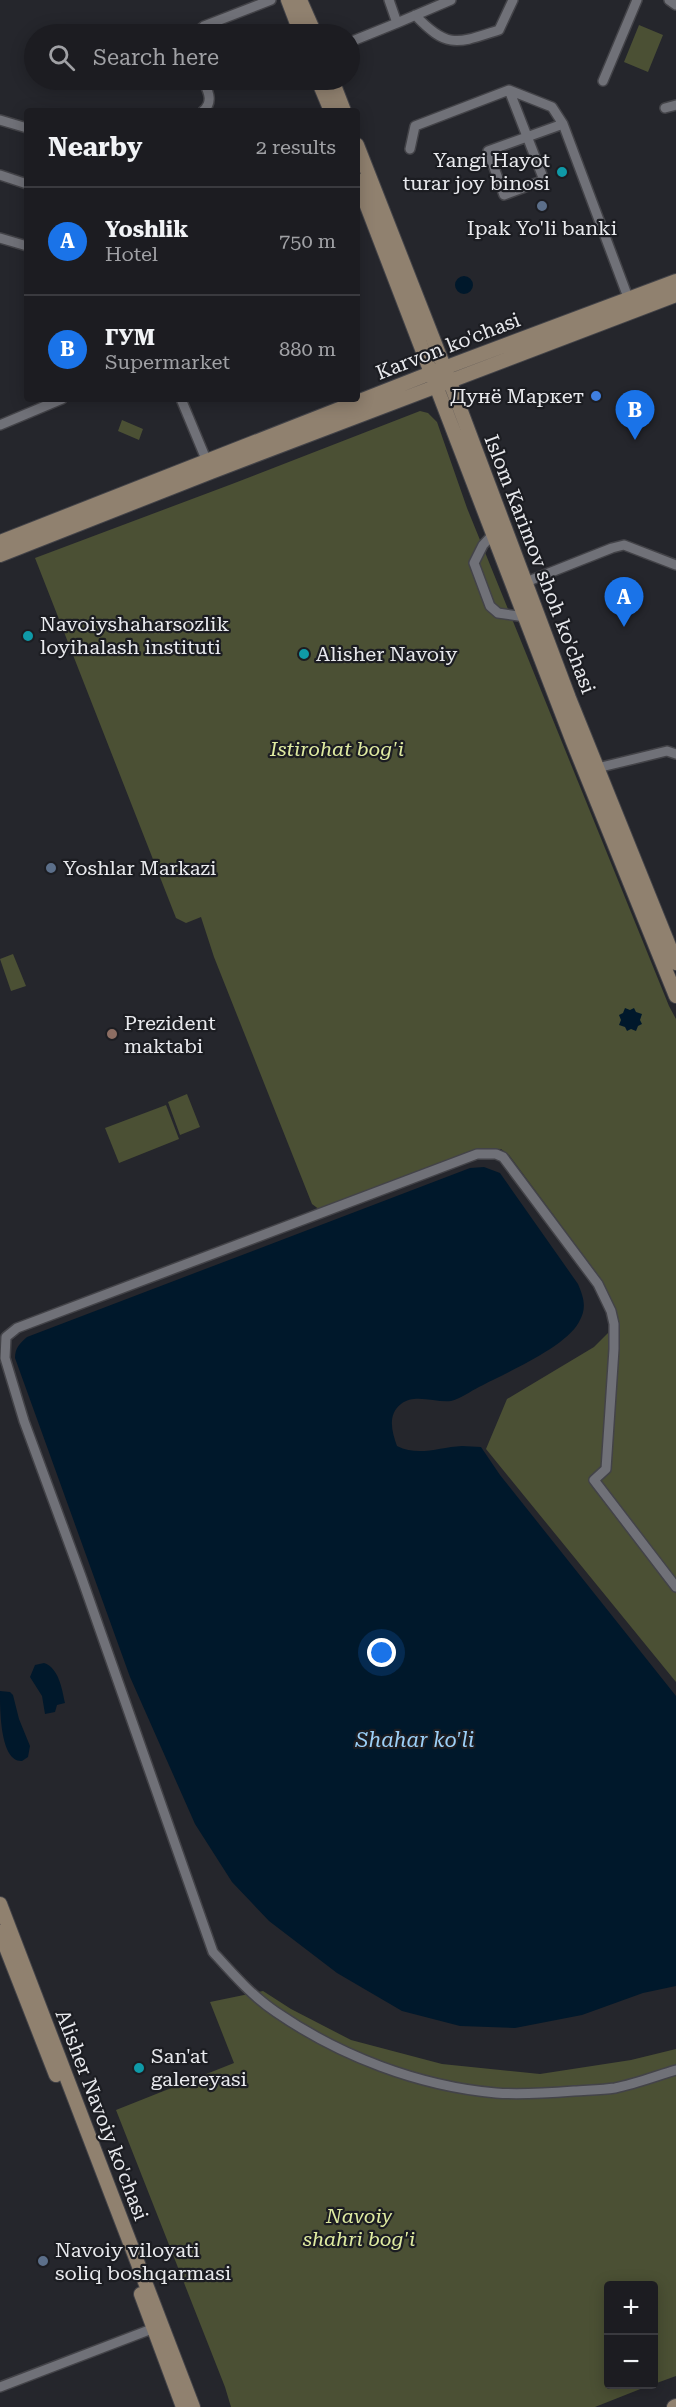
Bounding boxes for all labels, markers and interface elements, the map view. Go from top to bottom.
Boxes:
search box [24,24,360,90]
icon: search [45,41,78,74]
text: Search here [93,45,219,70]
text: Nearby [48,132,142,162]
text: 2 results [256,135,336,159]
place label: Yangi Hayot turar joy binosi [403,148,551,195]
marker: Yangi Hayot turar joy binosi [555,165,569,179]
marker: Ipak Yo'li banki [535,199,549,213]
place label: Ipak Yo'li banki [467,216,617,240]
text: Yoshlik [105,217,188,242]
text: A [60,229,75,253]
text: 750 m [279,229,336,253]
text: Hotel [105,242,158,266]
street label: Karvon ko'chasi [372,307,524,385]
text: ГУМ [105,325,155,350]
text: B [60,337,75,361]
text: 880 m [279,337,336,361]
text: Supermarket [105,350,230,374]
place label: Дунё Маркет [450,384,584,408]
marker: Дунё Маркет [589,389,603,403]
pin: B [616,390,654,440]
street label: Islom Karimov shoh ko'chasi [479,431,601,697]
pin: A [604,578,644,627]
place label: Navoiyshaharsozlik loyihalash instituti [40,612,229,659]
marker: Navoiyshaharsozlik loyihalash instituti [21,629,35,643]
place label: Alisher Navoiy [316,642,457,666]
marker: Alisher Navoiy [297,647,311,661]
park label: Istirohat bog'i [269,737,404,761]
place label: Yoshlar Markazi [63,856,216,880]
marker: Yoshlar Markazi [44,861,58,875]
place label: Prezident maktabi [124,1011,216,1058]
marker: Prezident maktabi [105,1027,119,1041]
your location [367,1638,396,1667]
water label: Shahar ko'li [355,1728,474,1752]
street label: Alisher Navoiy ko'chasi [51,2006,153,2224]
place label: San'at galereyasi [151,2044,247,2091]
marker: San'at galereyasi [132,2061,146,2075]
park label: Navoiy shahri bog'i [303,2204,415,2251]
place label: Navoiy viloyati soliq boshqarmasi [55,2238,231,2285]
marker: Navoiy viloyati soliq boshqarmasi [36,2254,50,2268]
map controls [604,2281,658,2389]
button: + [604,2281,658,2335]
button: − [604,2335,658,2389]

